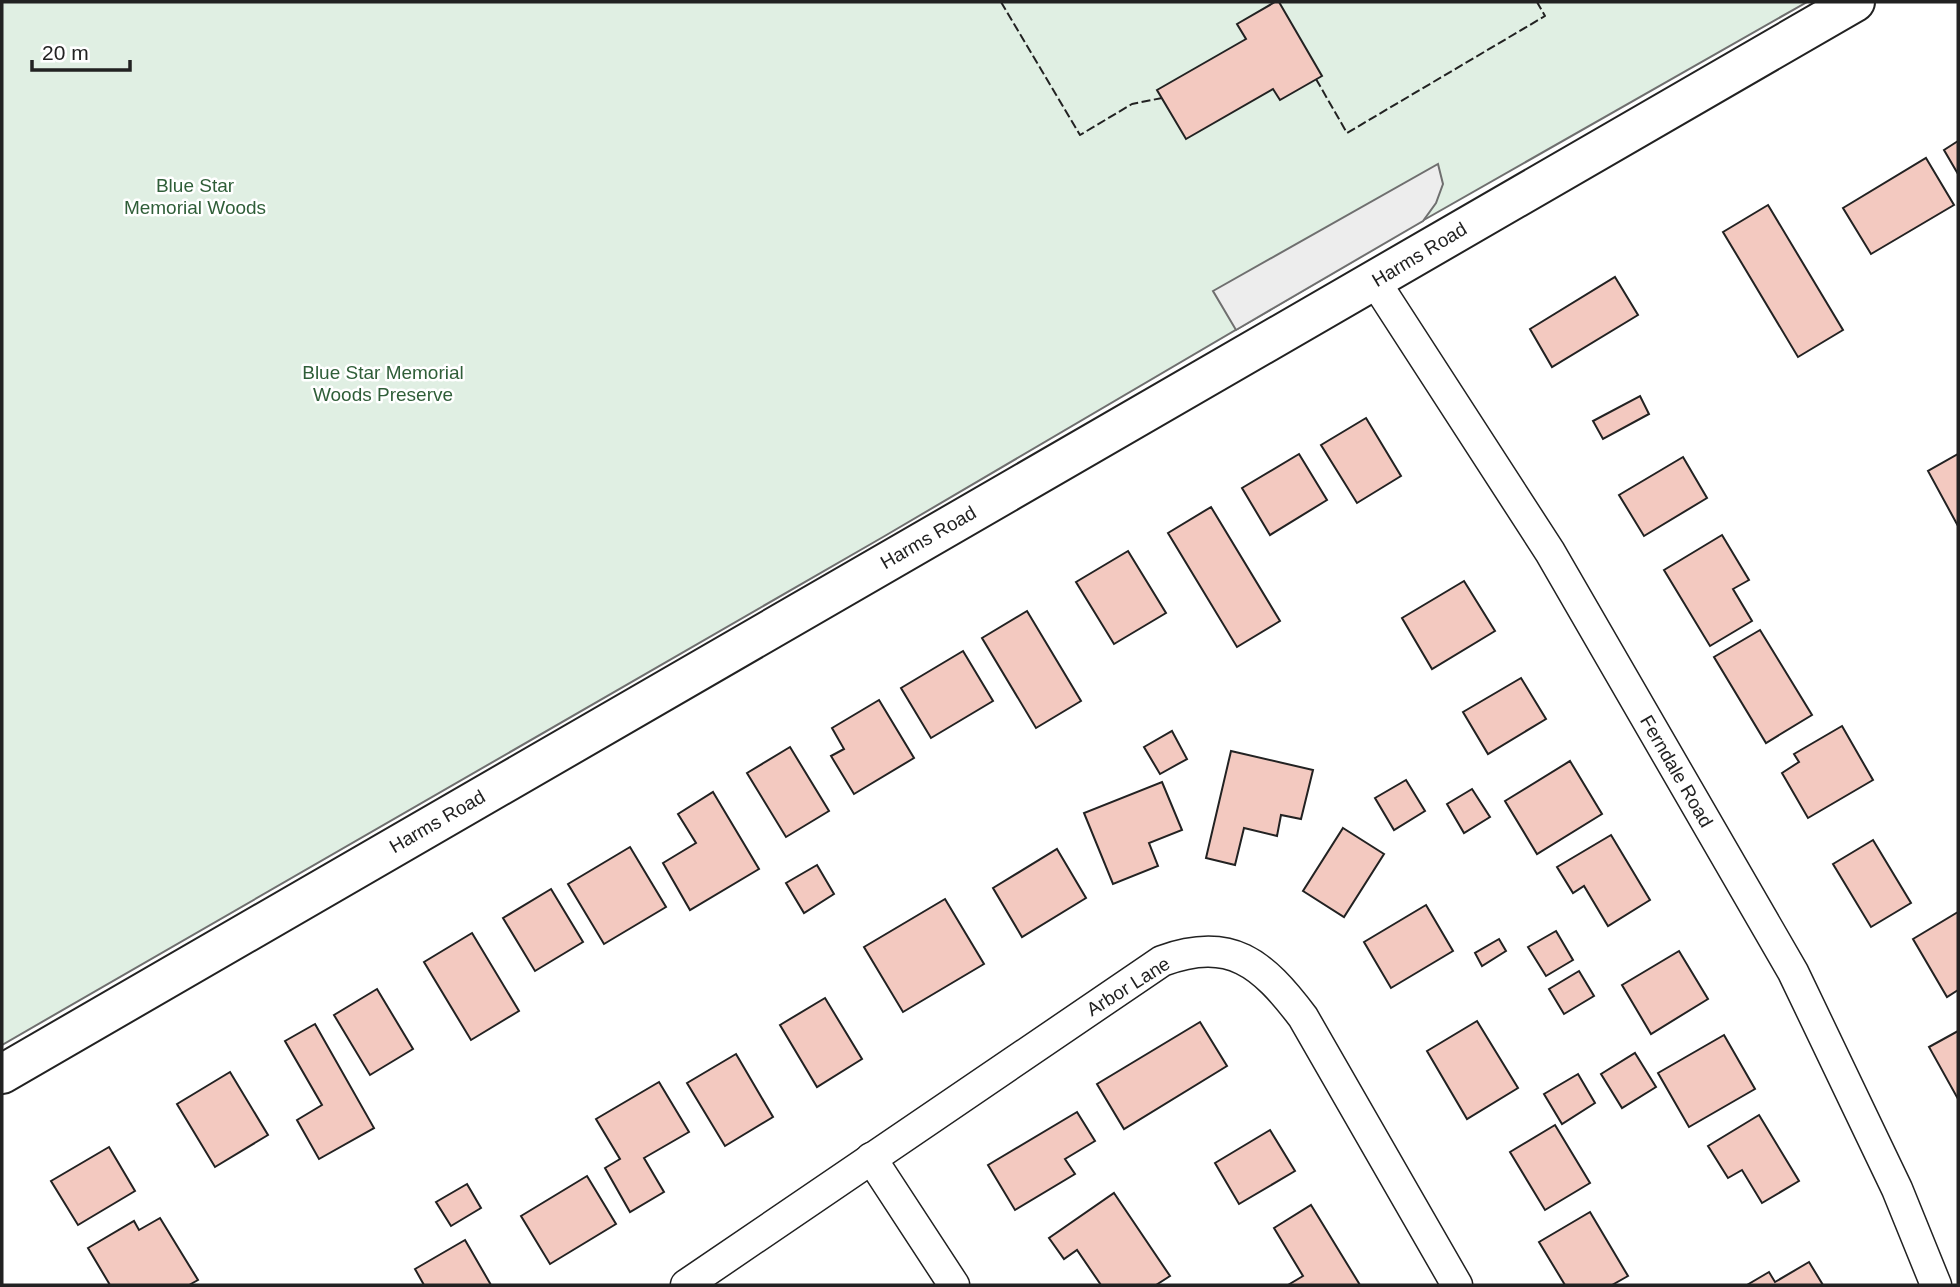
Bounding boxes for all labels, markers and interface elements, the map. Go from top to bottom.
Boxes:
scale bar [32,28,130,72]
text: 20 m [42,41,89,64]
park label: Blue Star Memorial Woods [124,175,266,218]
street label: Harms Road [1368,218,1470,291]
park label: Blue Star Memorial Woods Preserve [302,362,464,405]
street label: Harms Road [877,502,980,573]
street label: Ferndale Road [1636,712,1717,831]
street label: Harms Road [386,786,489,857]
street label: Arbor Lane [1083,953,1174,1020]

